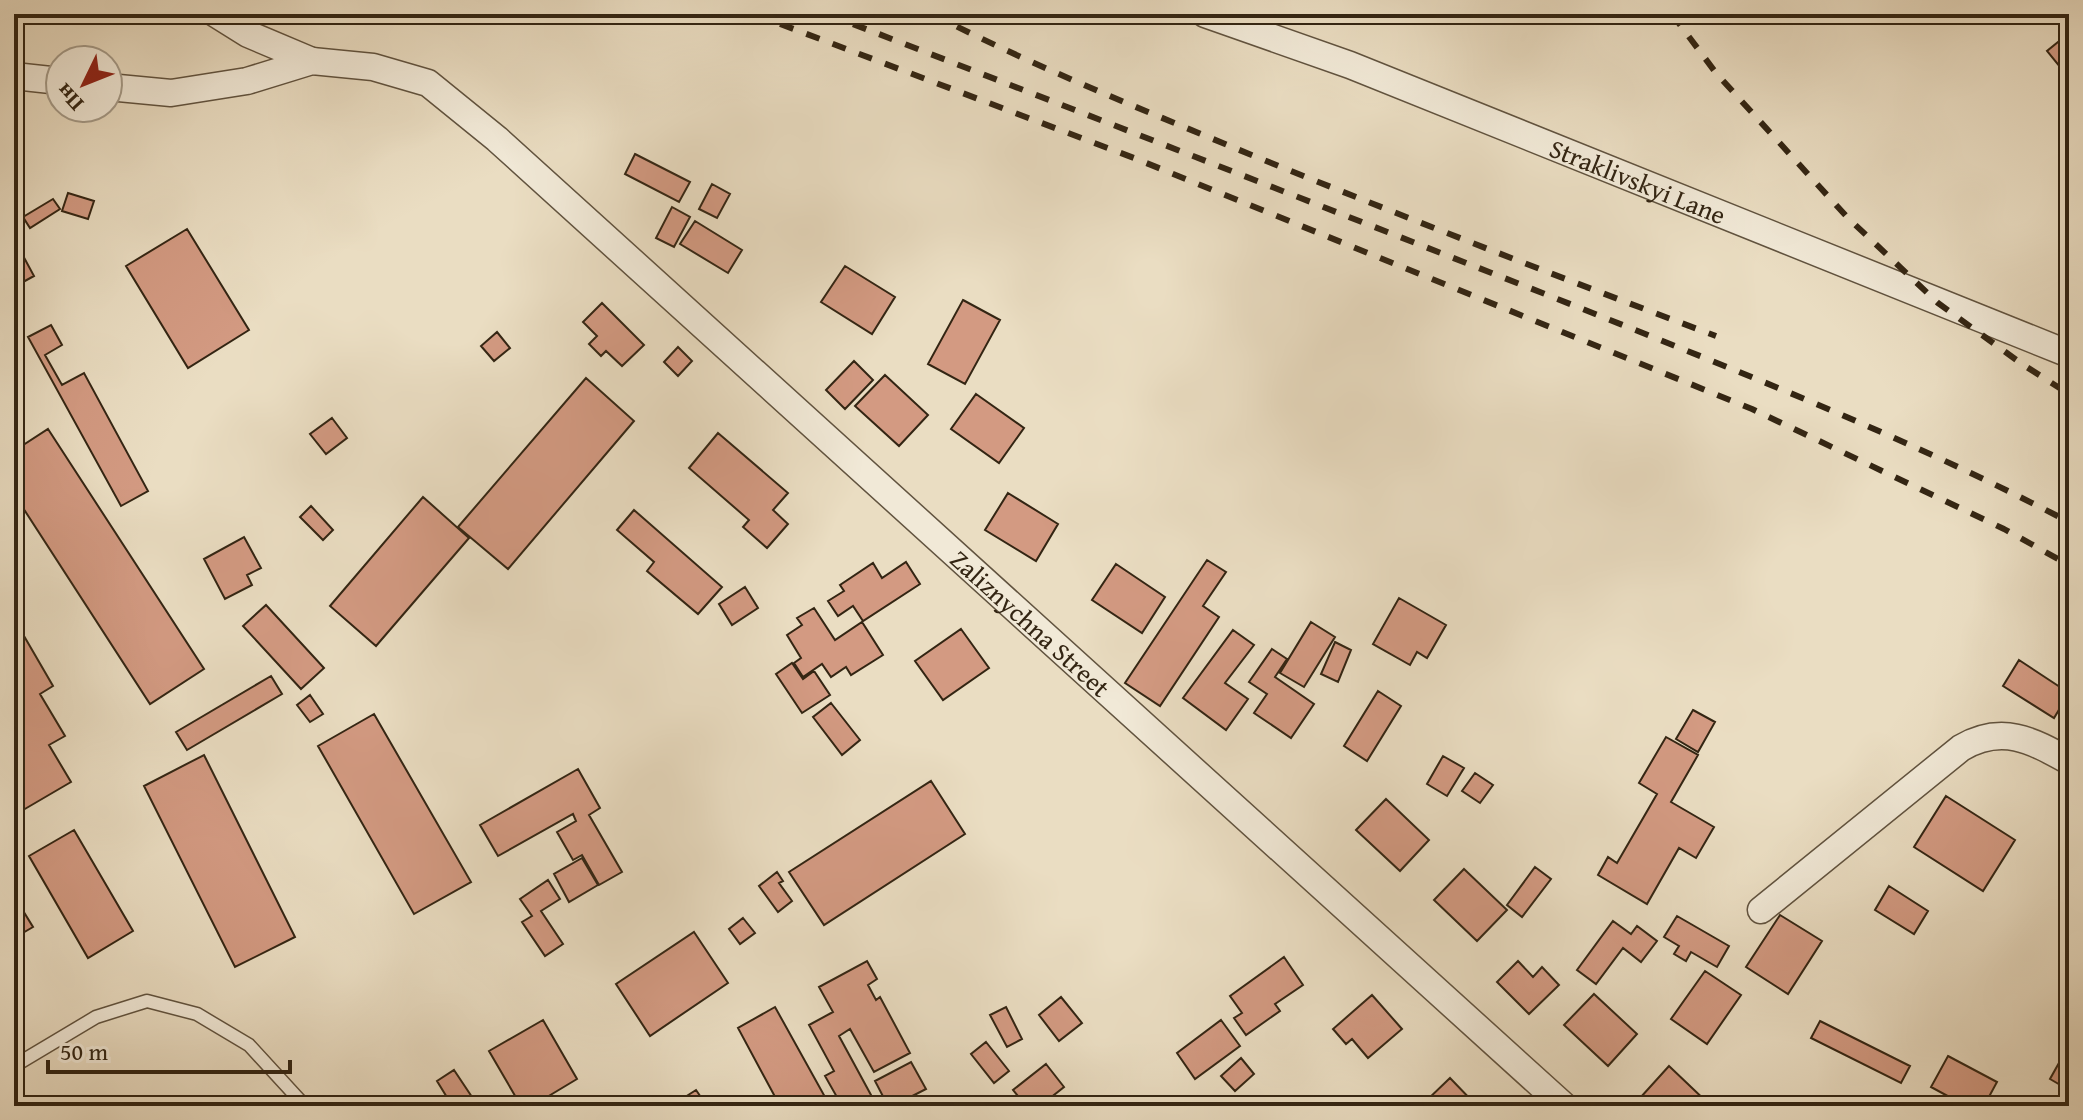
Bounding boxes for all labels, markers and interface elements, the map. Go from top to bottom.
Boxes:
north arrow [44,44,124,124]
text: Пн [48,76,91,119]
street label: Straklivskyi Lane [1544,128,1732,234]
street label: Zaliznychna Street [942,540,1119,706]
scale bar [48,1024,290,1074]
text: 50 m [60,1034,108,1069]

